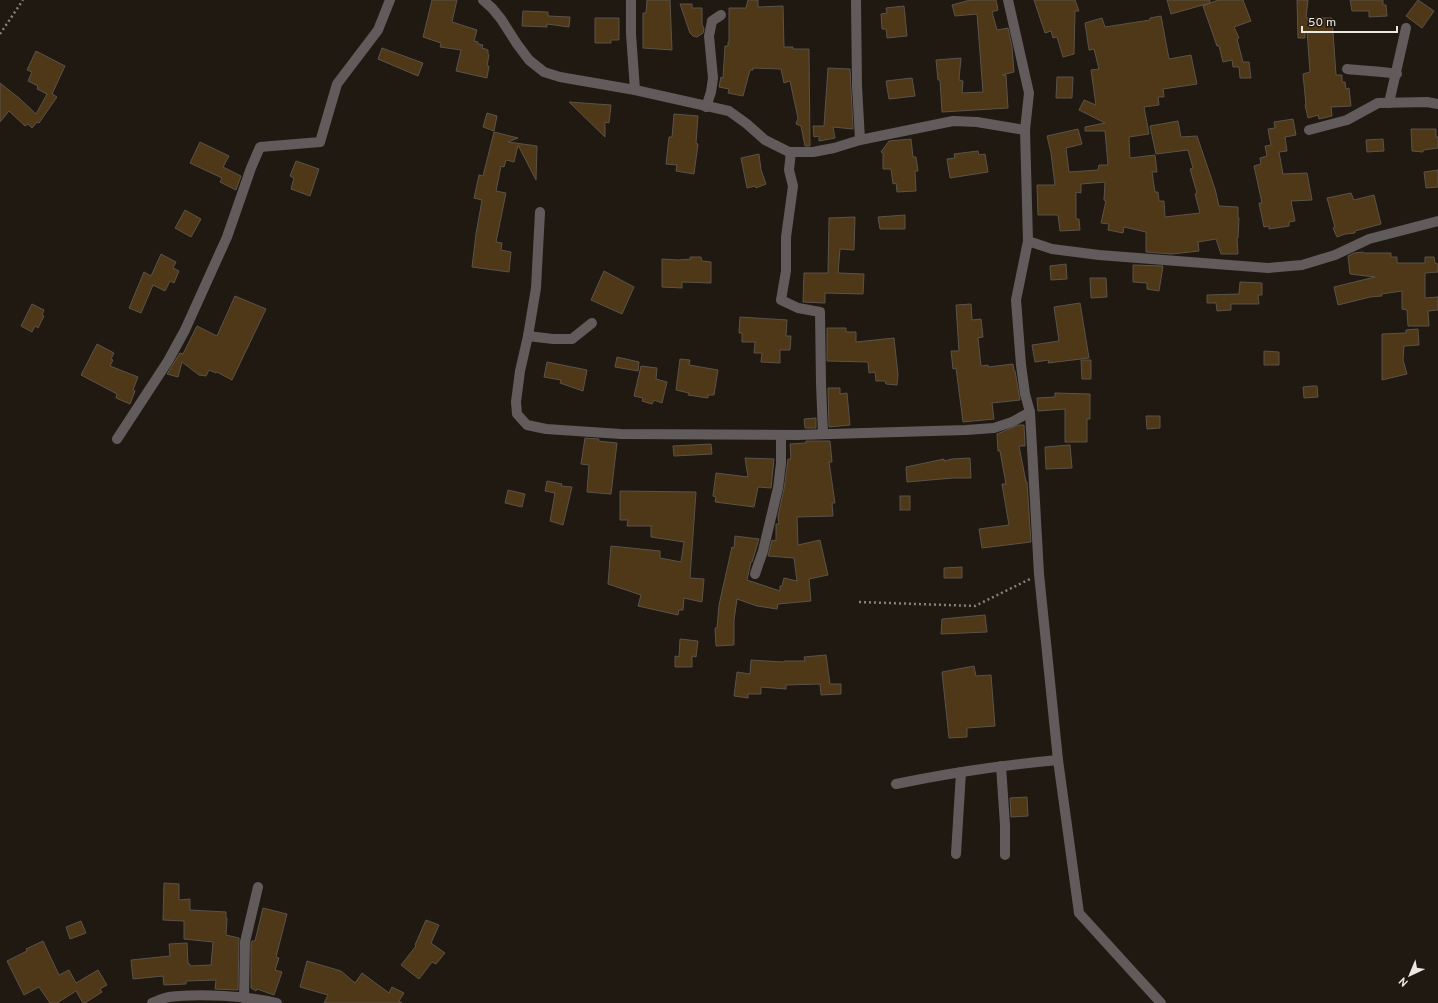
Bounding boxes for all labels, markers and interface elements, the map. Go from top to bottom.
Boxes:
scale bar [1302,8,1397,34]
text: 50 m [1308,15,1336,31]
north arrow [1390,955,1430,995]
text: N [1396,974,1411,989]

